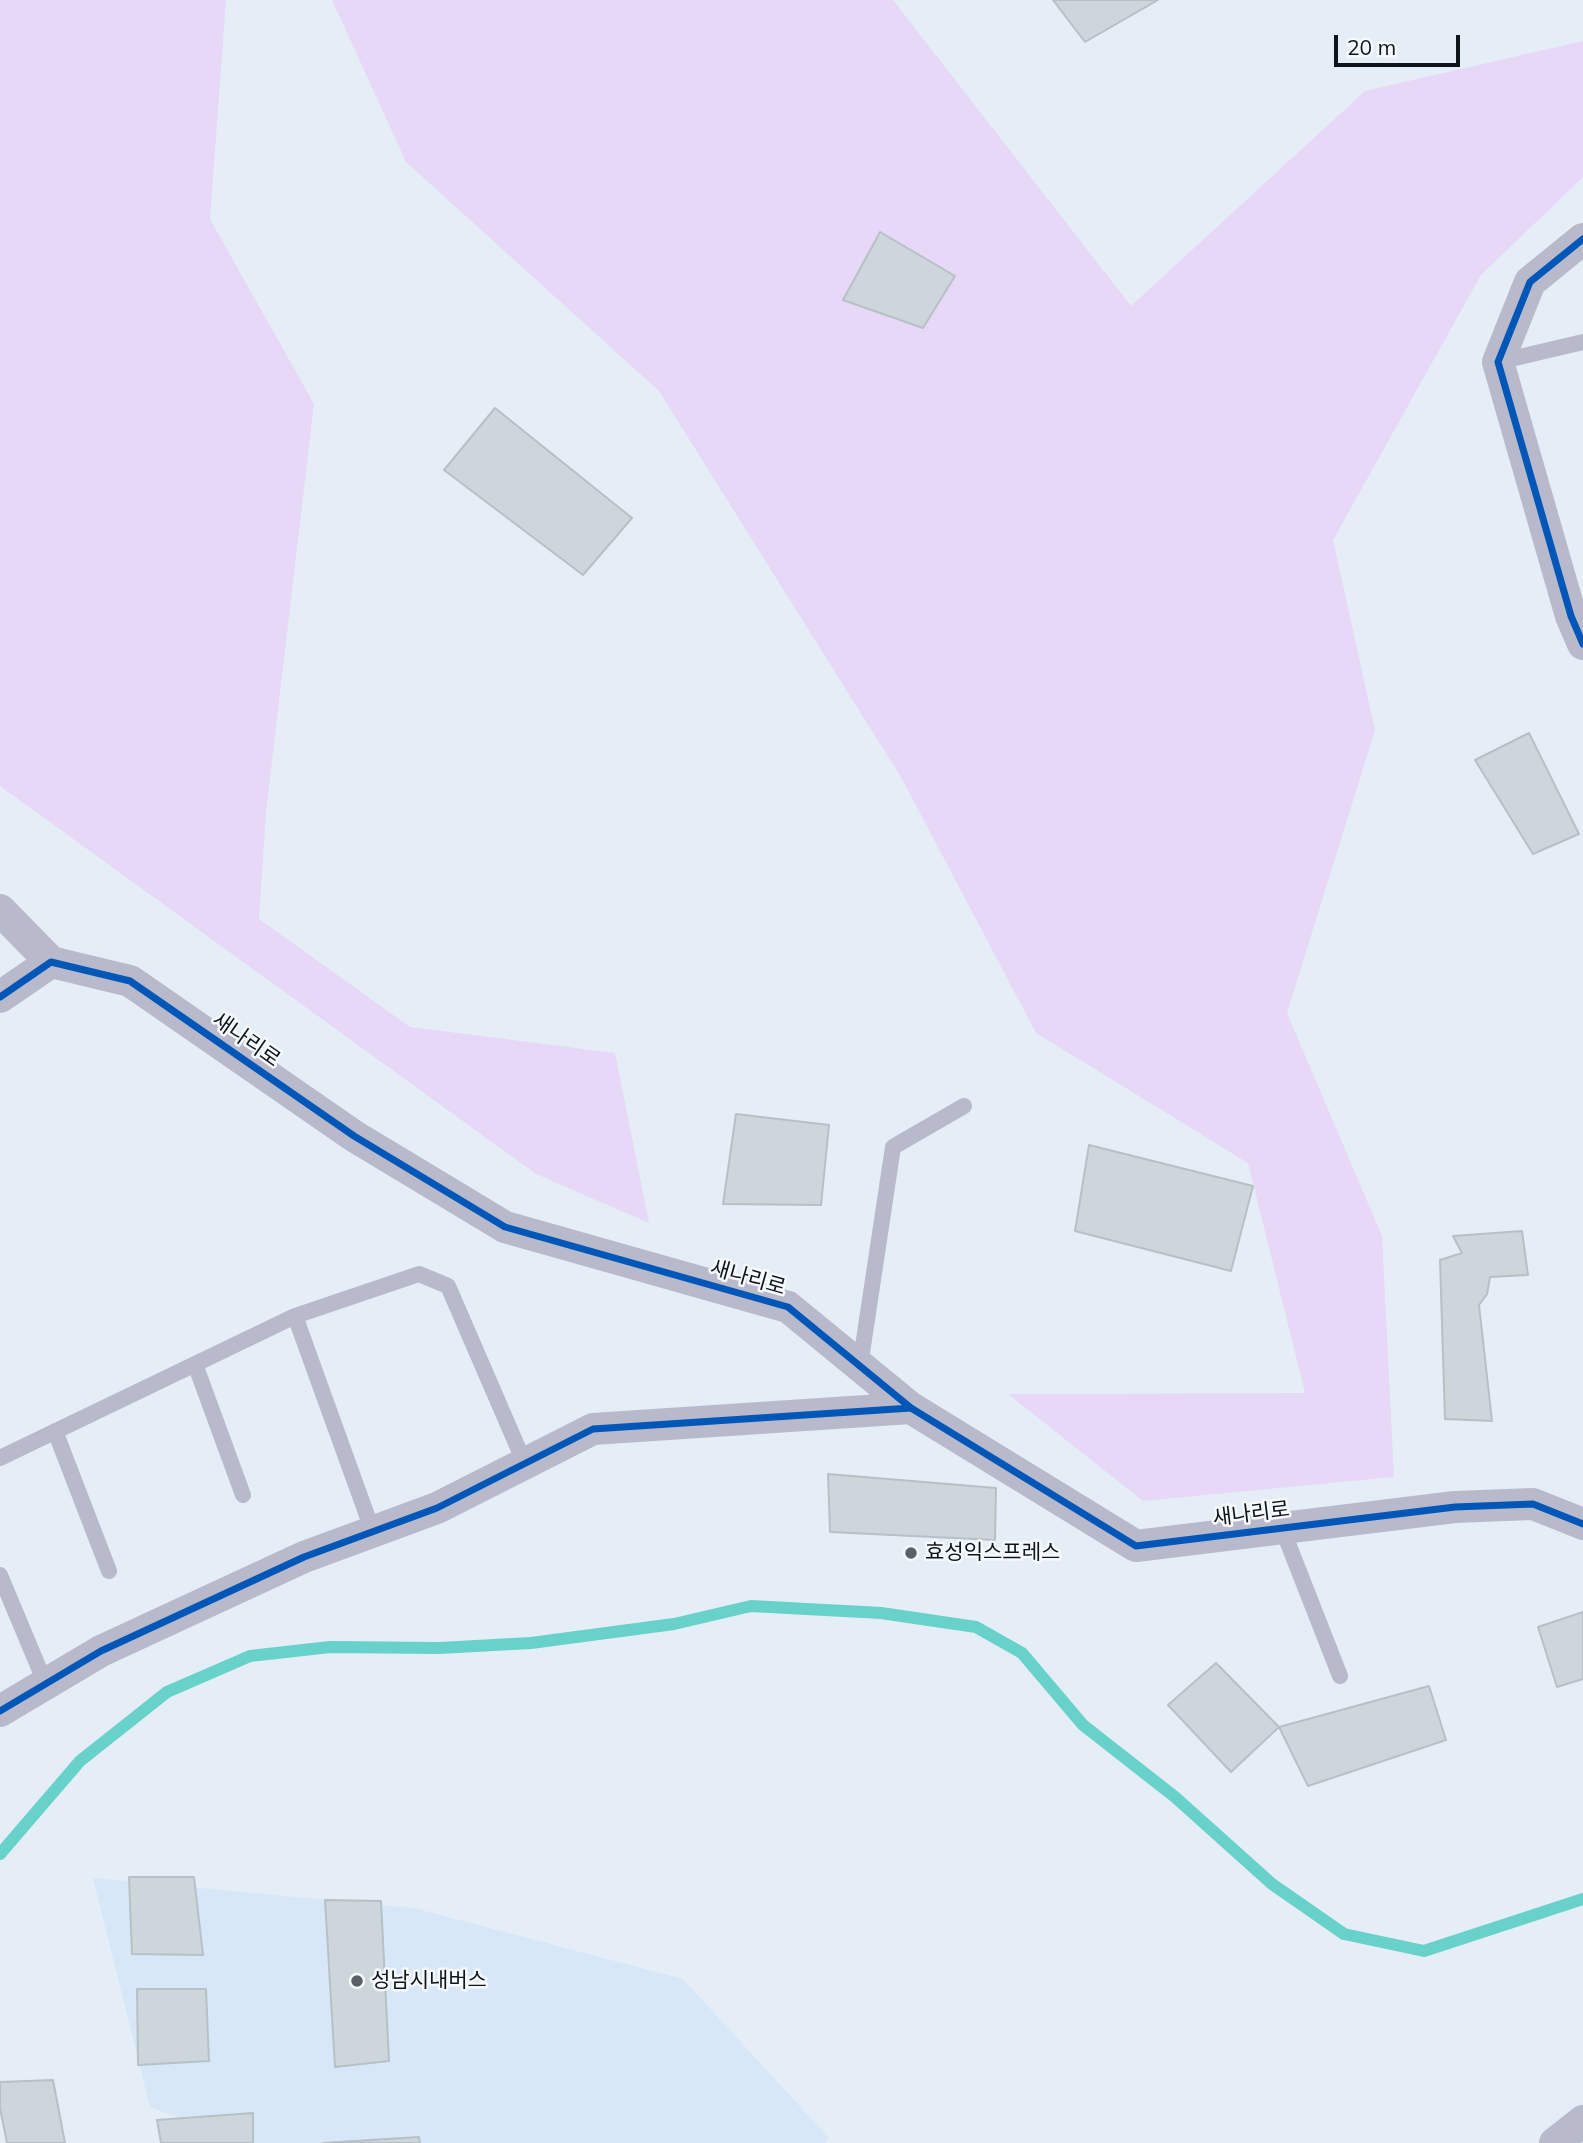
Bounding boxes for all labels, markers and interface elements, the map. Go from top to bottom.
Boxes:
scale bar [1338,21,1464,65]
text: 20 m [1347,34,1396,60]
street label: 새나리로 [207,1008,285,1072]
street label: 새나리로 [707,1255,789,1301]
street label: 새나리로 [1211,1497,1291,1531]
place label: 효성익스프레스 [925,1540,1060,1566]
marker: 효성익스프레스 [903,1545,919,1561]
place label: 성남시내버스 [371,1968,487,1994]
marker: 성남시내버스 [349,1973,365,1989]

